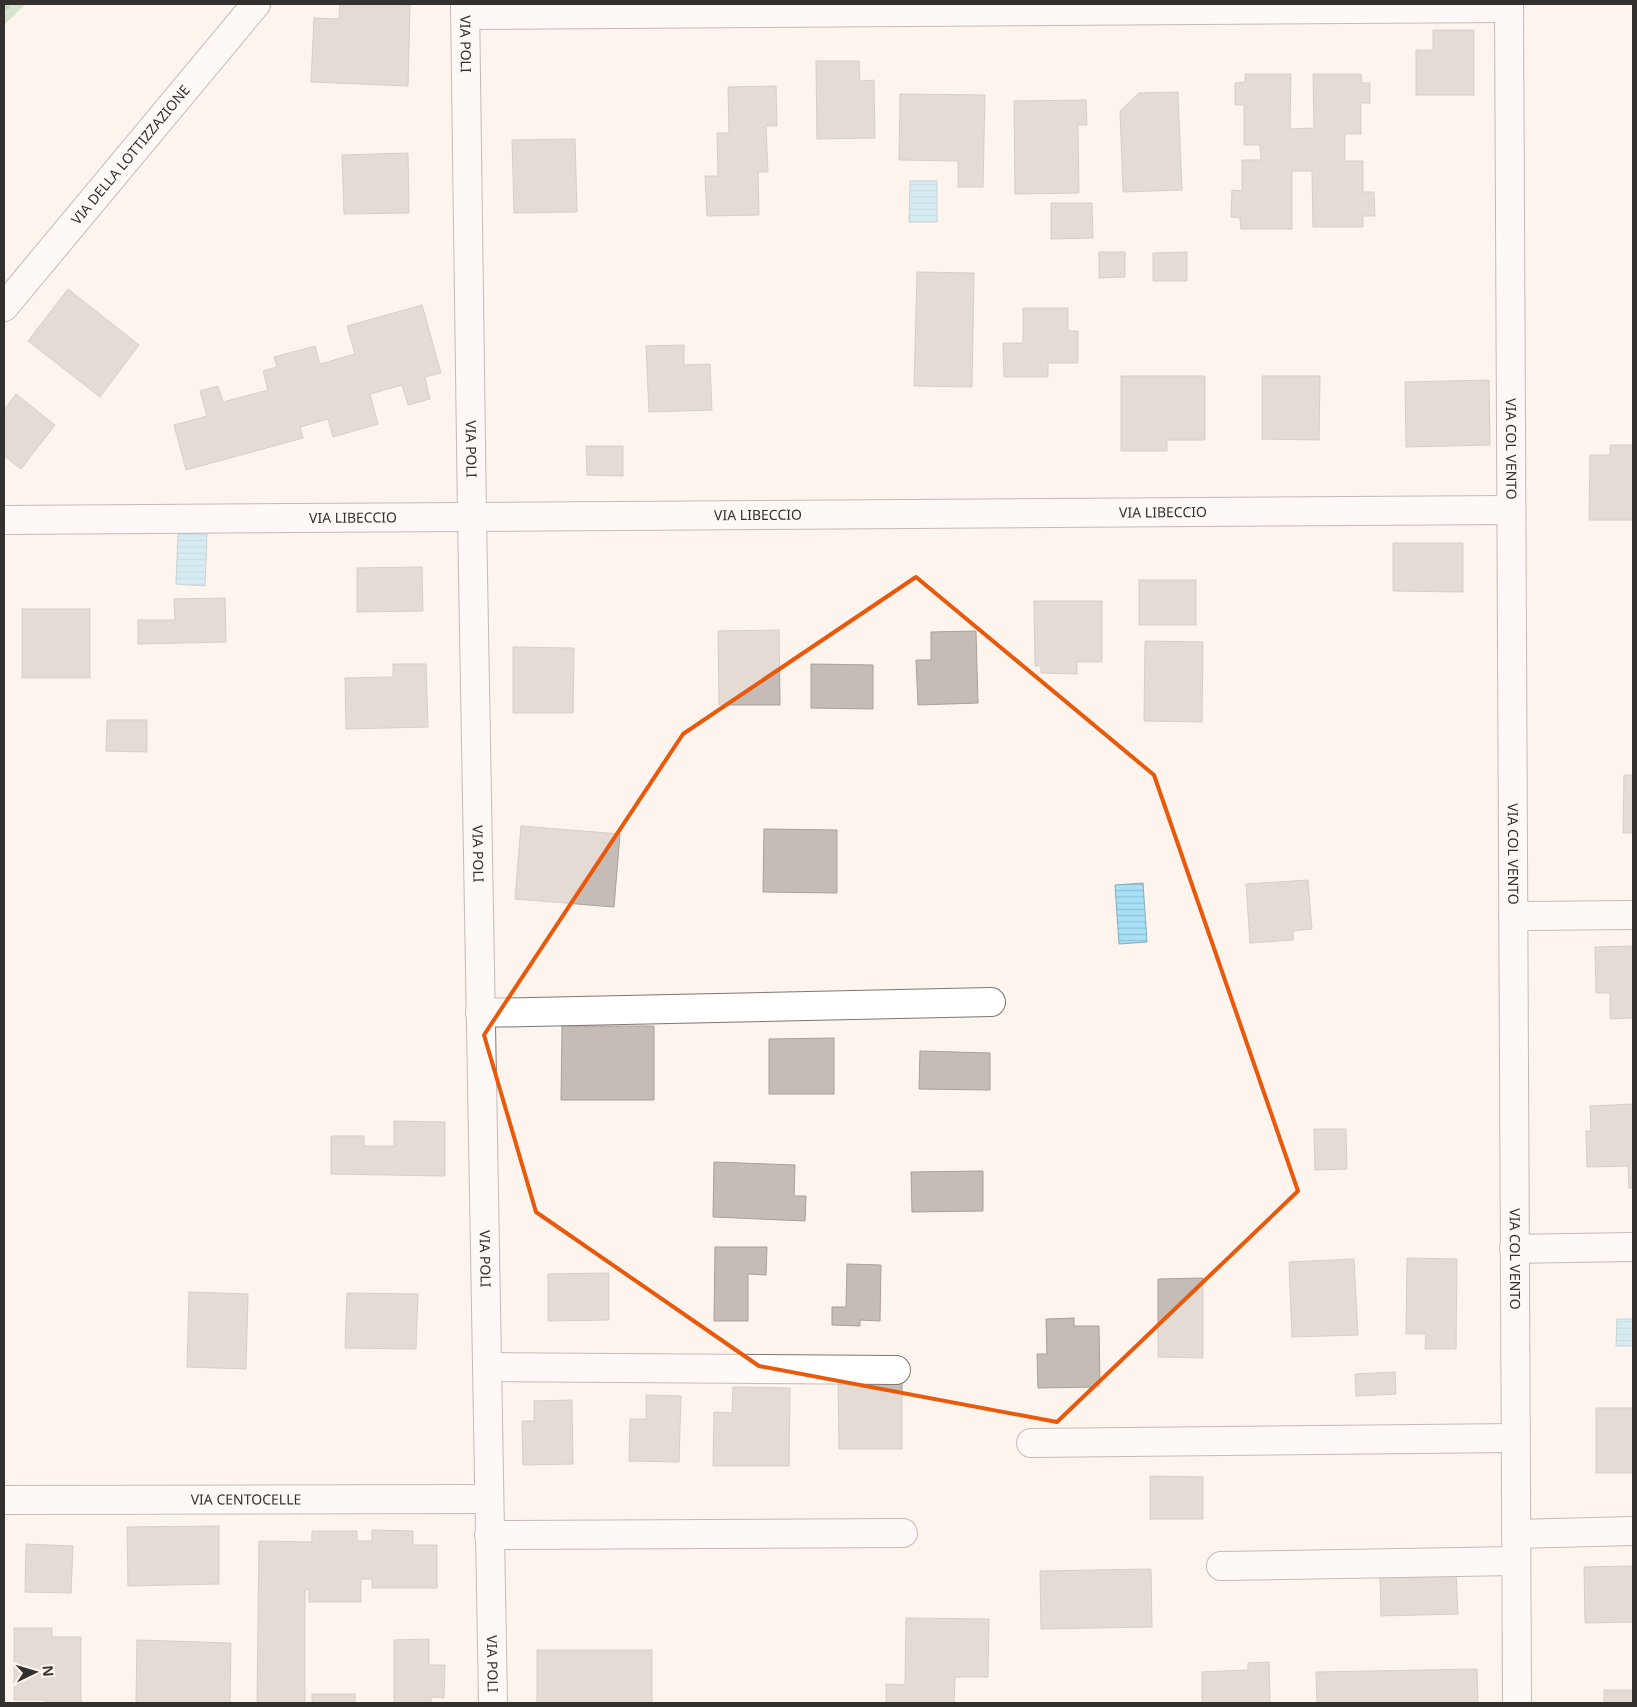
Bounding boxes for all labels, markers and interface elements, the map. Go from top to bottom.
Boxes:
street label: VIA POLI [456,15,476,73]
street label: VIA DELLA LOTTIZZAZIONE [67,81,194,228]
street label: VIA COL VENTO [1502,398,1521,500]
street label: VIA POLI [462,420,481,478]
street label: VIA LIBECCIO [1119,502,1207,522]
street label: VIA LIBECCIO [714,505,802,524]
street label: VIA LIBECCIO [309,507,397,527]
street label: VIA COL VENTO [1504,803,1523,905]
street label: VIA POLI [468,825,488,883]
street label: VIA COL VENTO [1506,1208,1525,1310]
street label: VIA POLI [476,1230,496,1288]
street label: VIA CENTOCELLE [191,1489,301,1509]
street label: VIA POLI [483,1635,503,1693]
north arrow [10,1647,60,1697]
text: N [38,1664,58,1677]

